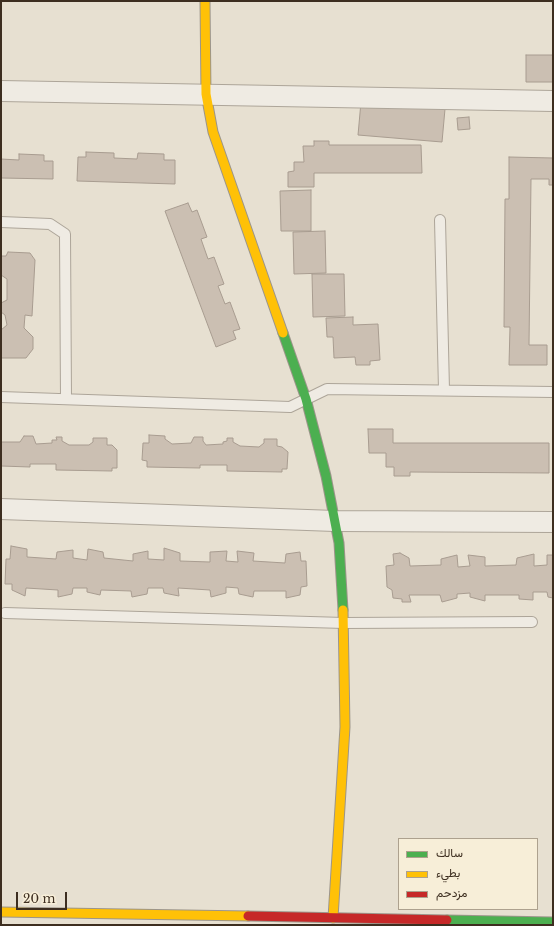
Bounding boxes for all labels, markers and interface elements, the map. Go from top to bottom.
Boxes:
legend [398,838,538,910]
text: سالك [436,845,463,860]
text: بطيء [436,865,460,880]
scale bar [18,884,69,910]
text: مزدحم [436,885,467,900]
text: 20 m [23,891,55,906]

